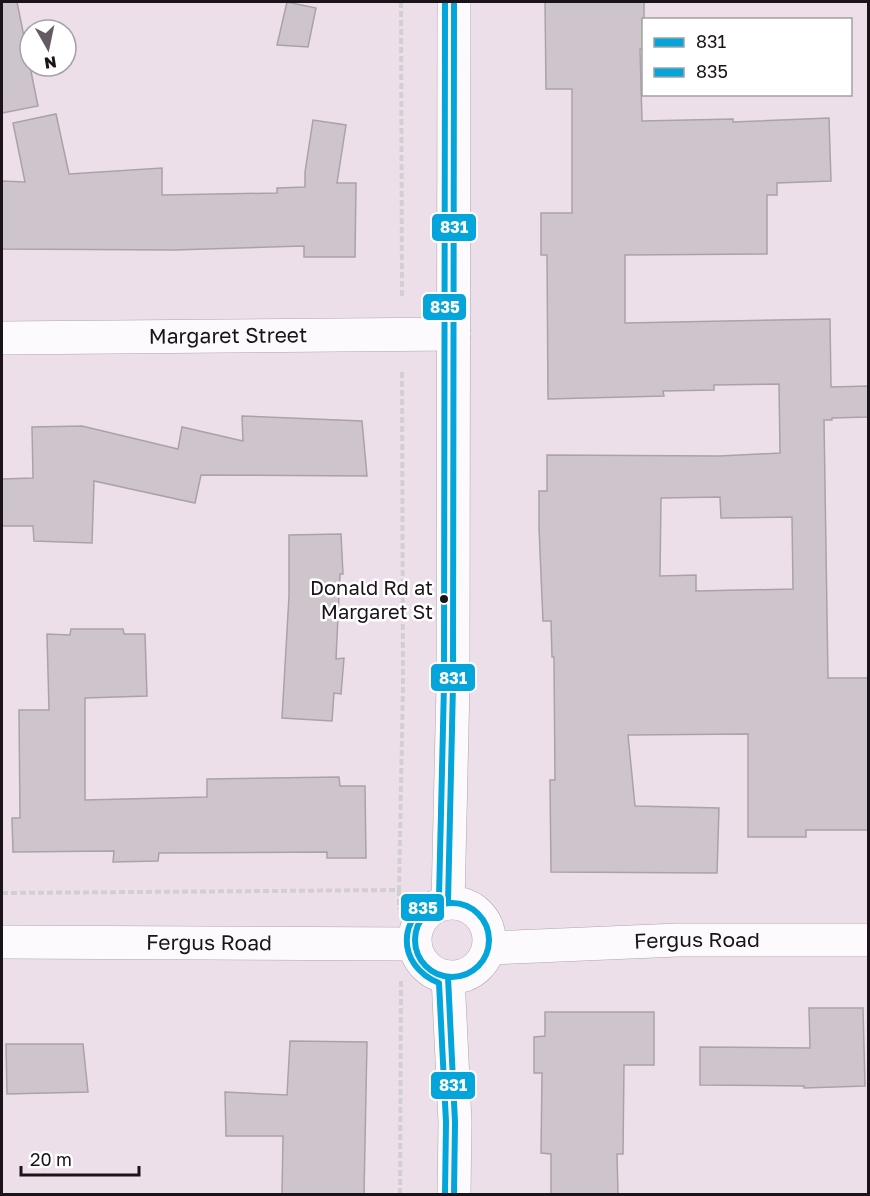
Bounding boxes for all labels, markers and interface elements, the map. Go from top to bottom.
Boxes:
north arrow [18,18,78,78]
legend [642,18,852,96]
text: 831 [696,30,727,52]
text: N [43,52,58,74]
text: 835 [696,60,728,82]
line badge: 831 [431,213,477,242]
text: 831 [440,217,468,237]
line badge: 835 [422,293,467,321]
text: 835 [430,297,460,317]
street label: Margaret Street [148,321,307,349]
place label: Donald Rd at Margaret St [310,575,433,623]
marker: Donald Rd at Margaret St [438,593,450,605]
line badge: 831 [430,663,476,692]
text: 831 [439,668,467,688]
line badge: 835 [400,893,445,922]
text: 835 [408,898,438,918]
street label: Fergus Road [633,926,760,954]
street label: Fergus Road [146,929,272,955]
line badge: 831 [430,1071,476,1100]
text: 831 [439,1075,467,1095]
scale bar [21,1139,140,1177]
text: 20 m [30,1148,72,1170]

